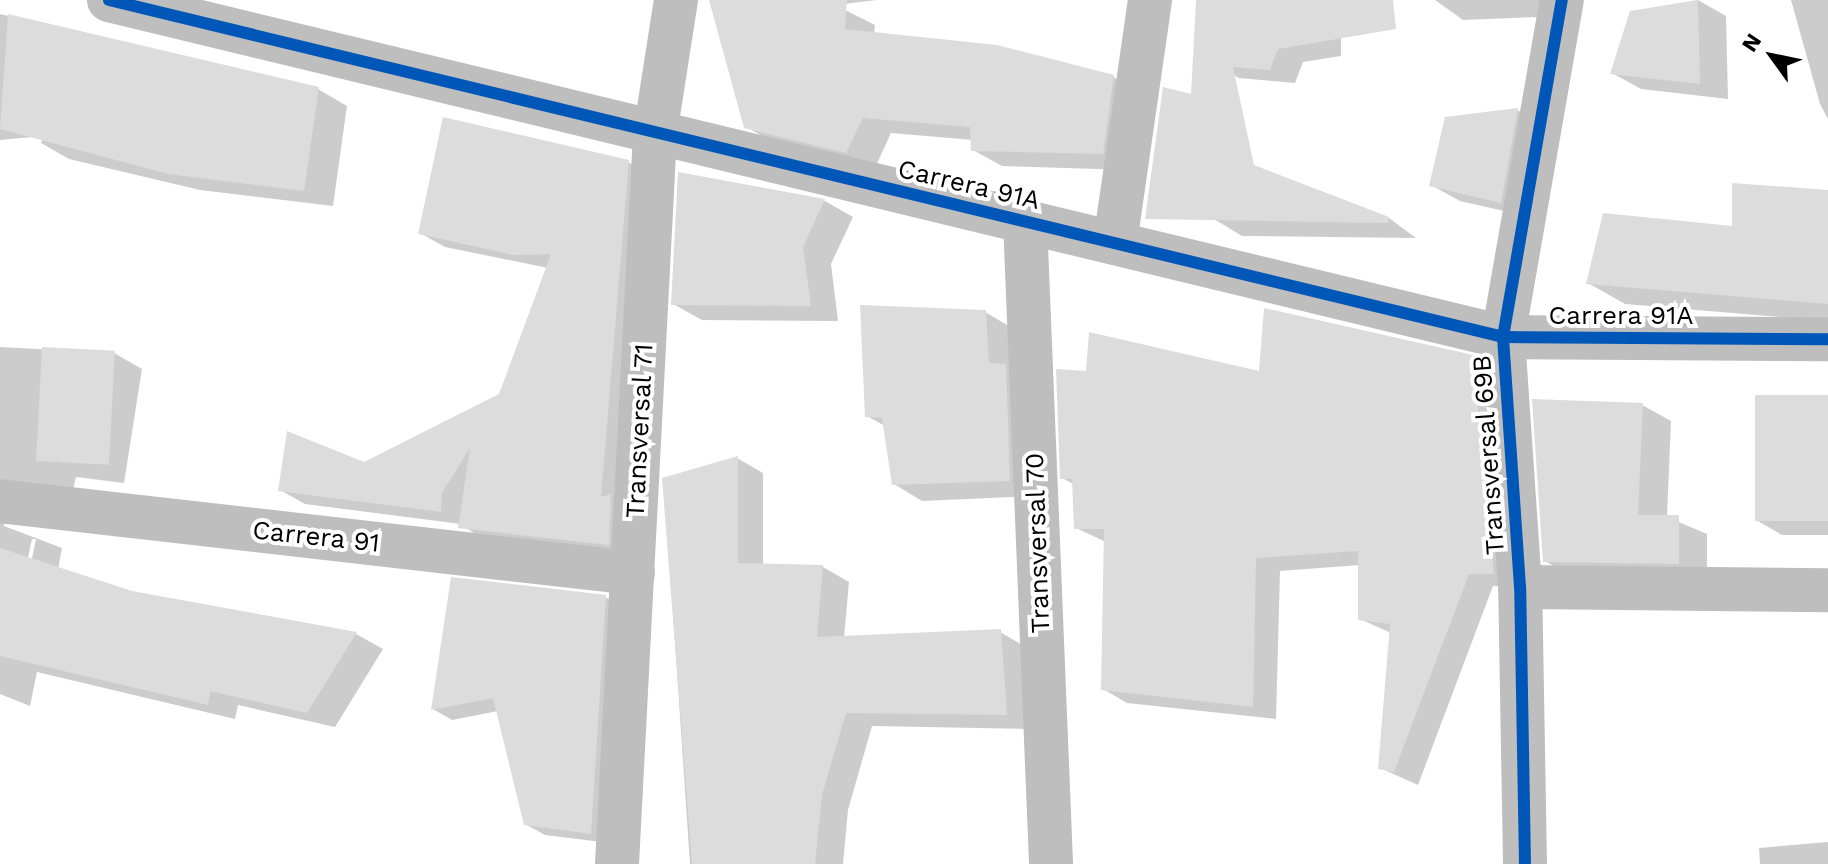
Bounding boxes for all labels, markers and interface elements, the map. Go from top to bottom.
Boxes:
north arrow [1732,16,1812,96]
text: N [1737,29,1766,56]
street label: Carrera 91A [895,153,1043,217]
street label: Carrera 91A [1548,300,1694,332]
street label: Transversal 71 [620,342,660,520]
street label: Transversal 69B [1466,354,1512,556]
street label: Transversal 70 [1019,451,1057,635]
street label: Carrera 91 [251,515,381,559]

